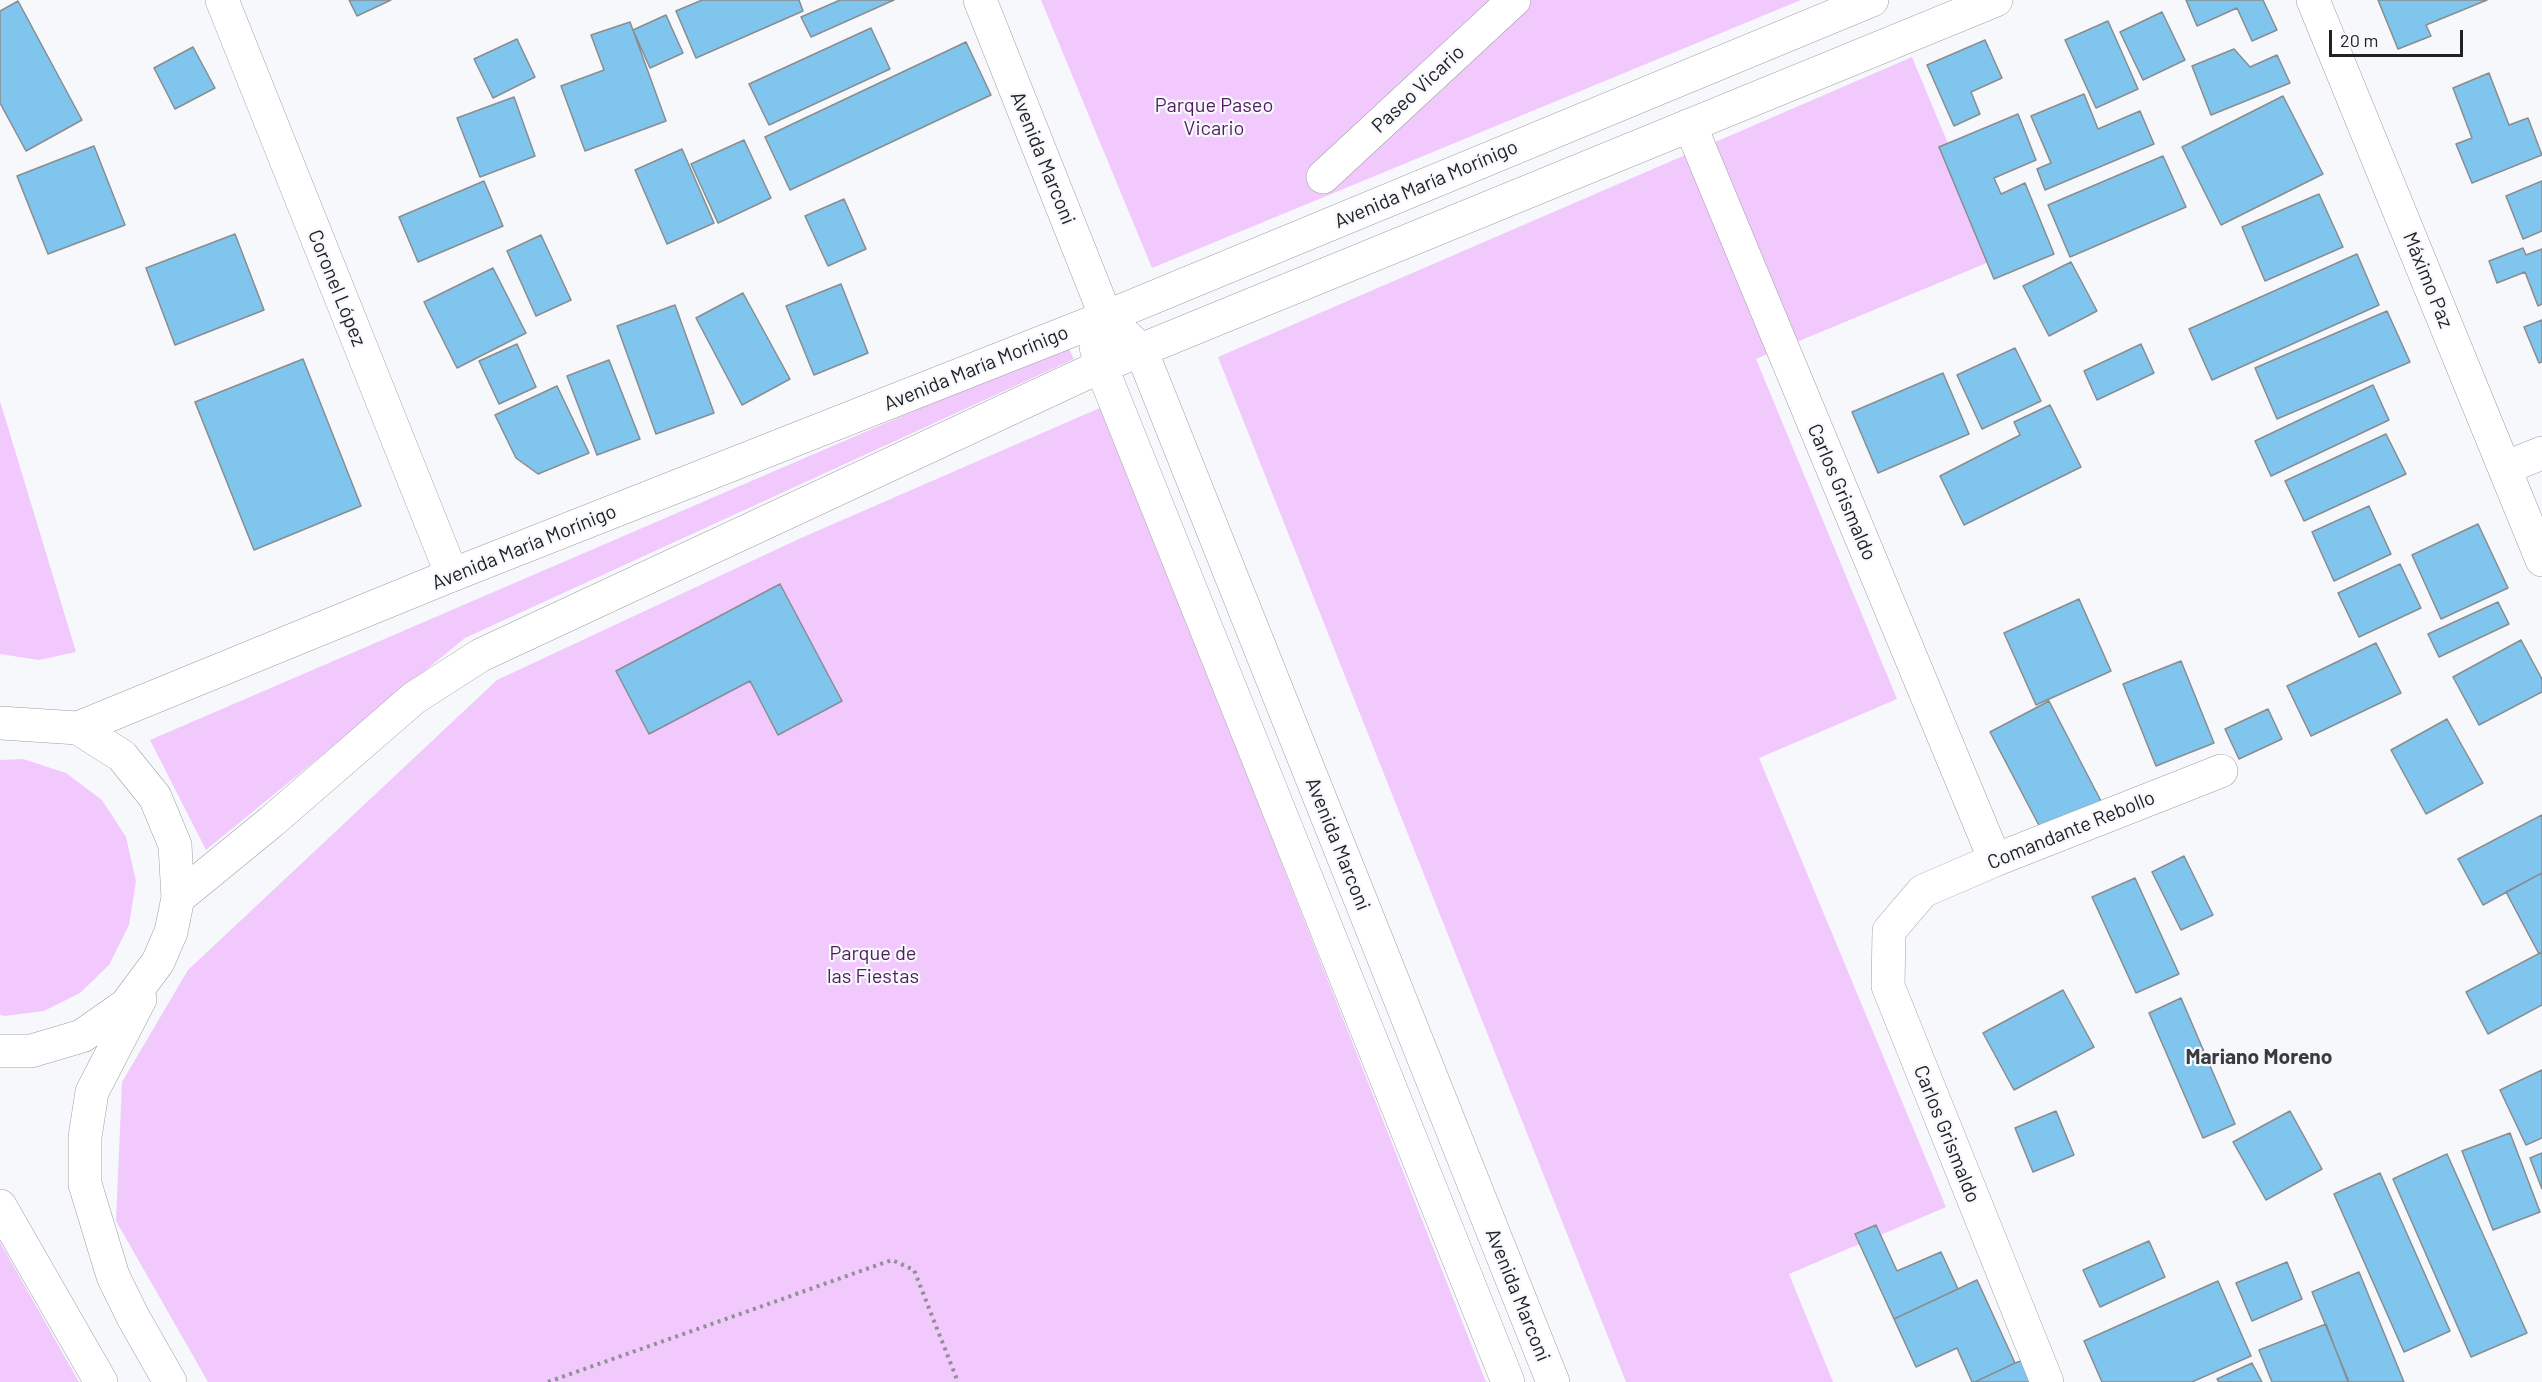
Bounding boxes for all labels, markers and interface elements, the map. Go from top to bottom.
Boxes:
scale bar [2332,18,2466,56]
text: 20 m [2340,29,2378,51]
street label: Paseo Vicario [1367,40,1469,138]
street label: Avenida Marconi [1005,88,1081,228]
park label: Parque Paseo Vicario [1155,93,1273,140]
street label: Avenida María Morínigo [1331,134,1521,234]
street label: Coronel López [303,226,371,350]
street label: Máximo Paz [2398,229,2458,331]
street label: Avenida María Morínigo [880,320,1072,416]
street label: Carlos Grismaldo [1802,420,1882,564]
street label: Avenida María Morínigo [428,499,620,595]
street label: Avenida Marconi [1300,774,1376,914]
street label: Comandante Rebollo [1984,785,2158,875]
park label: Parque de las Fiestas [827,941,919,988]
district label: Mariano Moreno [2186,1044,2332,1070]
street label: Carlos Grismaldo [1909,1062,1985,1206]
street label: Avenida Marconi [1480,1225,1556,1365]

